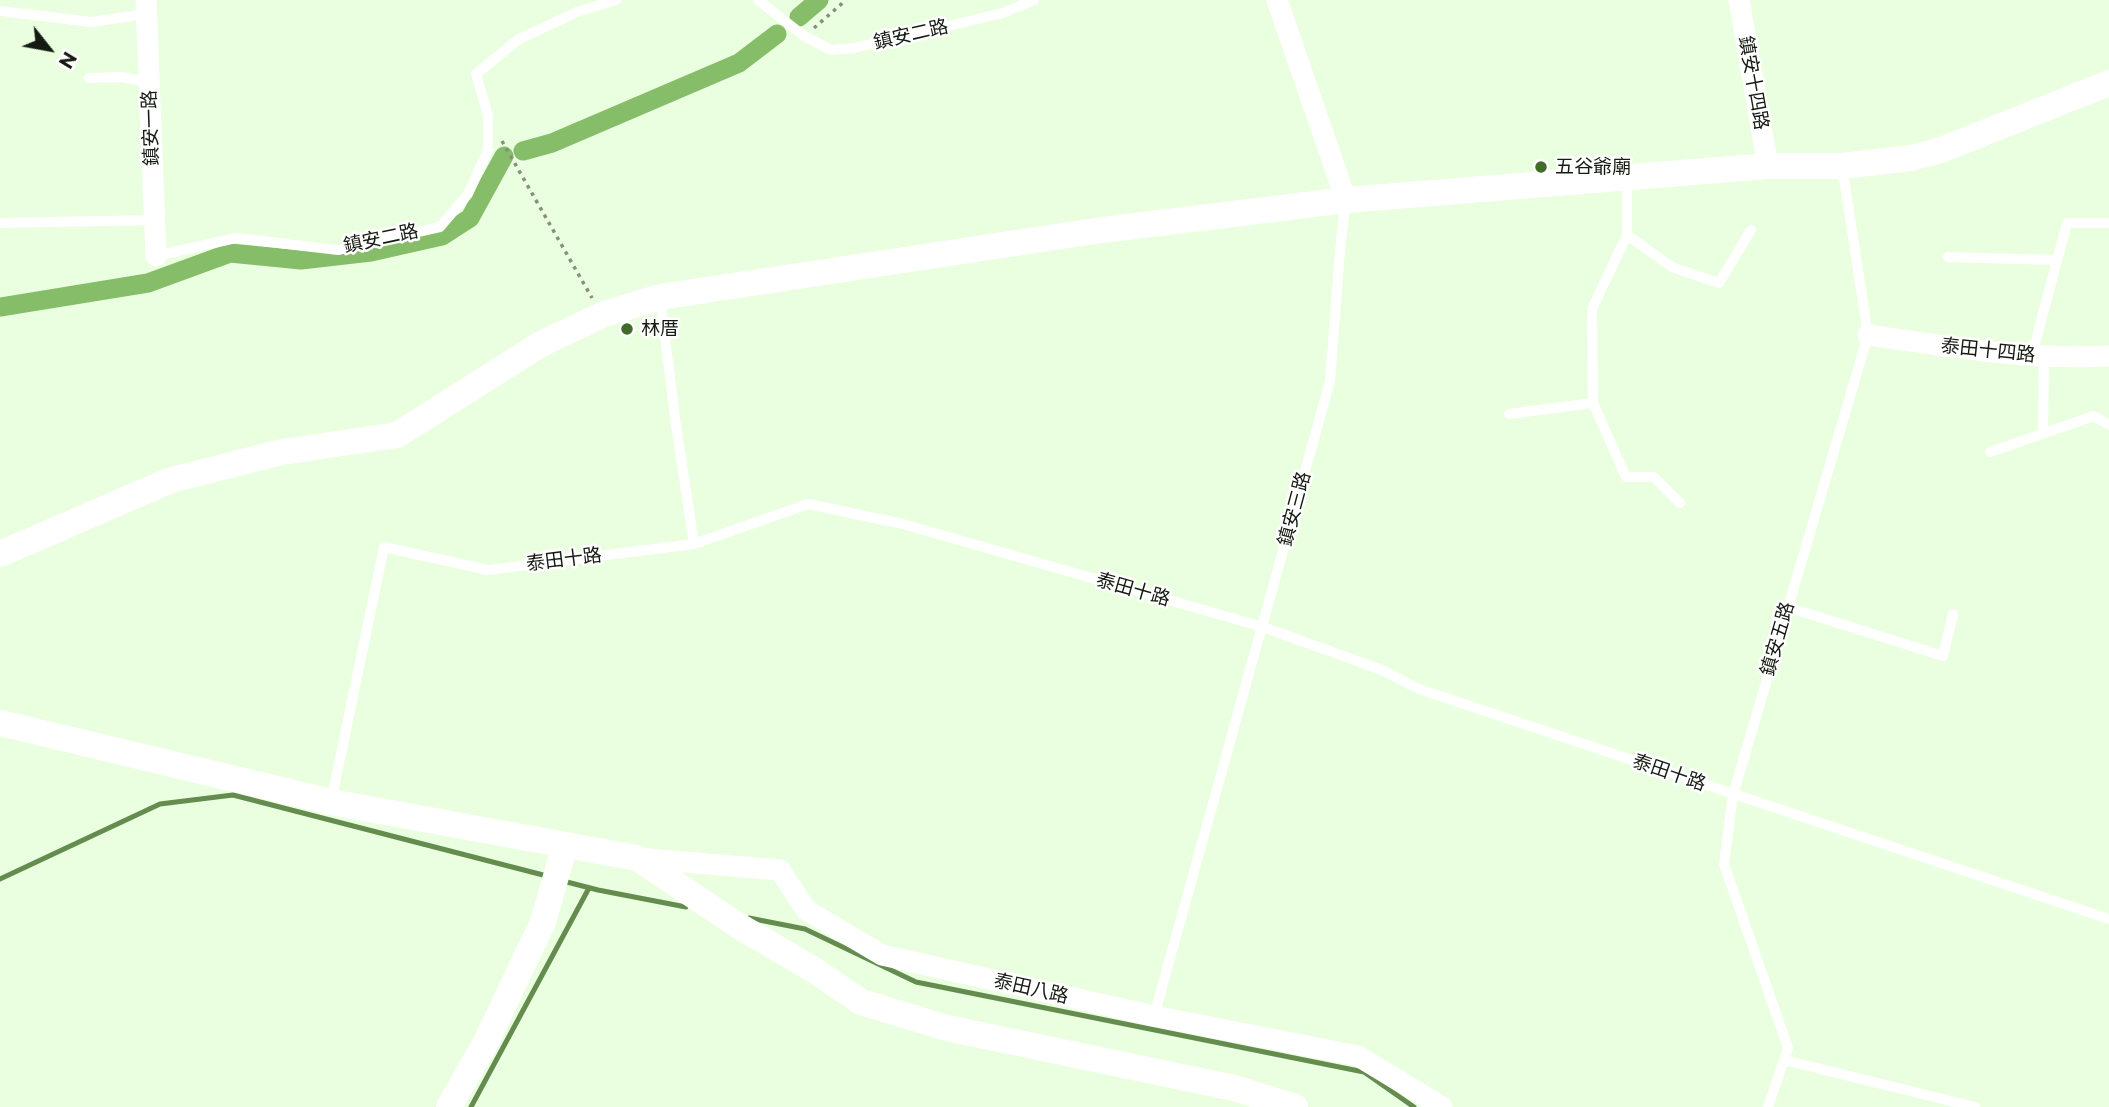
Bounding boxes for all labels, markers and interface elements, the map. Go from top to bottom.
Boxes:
north arrow [14,14,84,84]
street label: 鎮安二路 [871,15,951,55]
street label: 鎮安十四路 [1734,34,1772,132]
text: N [54,48,81,73]
street label: 鎮安一路 [138,90,164,166]
place label: 五谷爺廟 [1555,156,1631,178]
marker: 五谷爺廟 [1533,159,1549,175]
street label: 鎮安二路 [341,220,421,258]
place label: 林厝 [641,318,679,340]
marker: 林厝 [619,321,635,337]
street label: 泰田十四路 [1940,335,2036,367]
street label: 鎮安三路 [1274,469,1316,549]
street label: 泰田十路 [525,544,603,576]
street label: 泰田十路 [1093,569,1173,611]
street label: 鎮安五路 [1757,599,1799,679]
street label: 泰田十路 [1629,750,1709,796]
street label: 泰田八路 [991,969,1071,1009]

